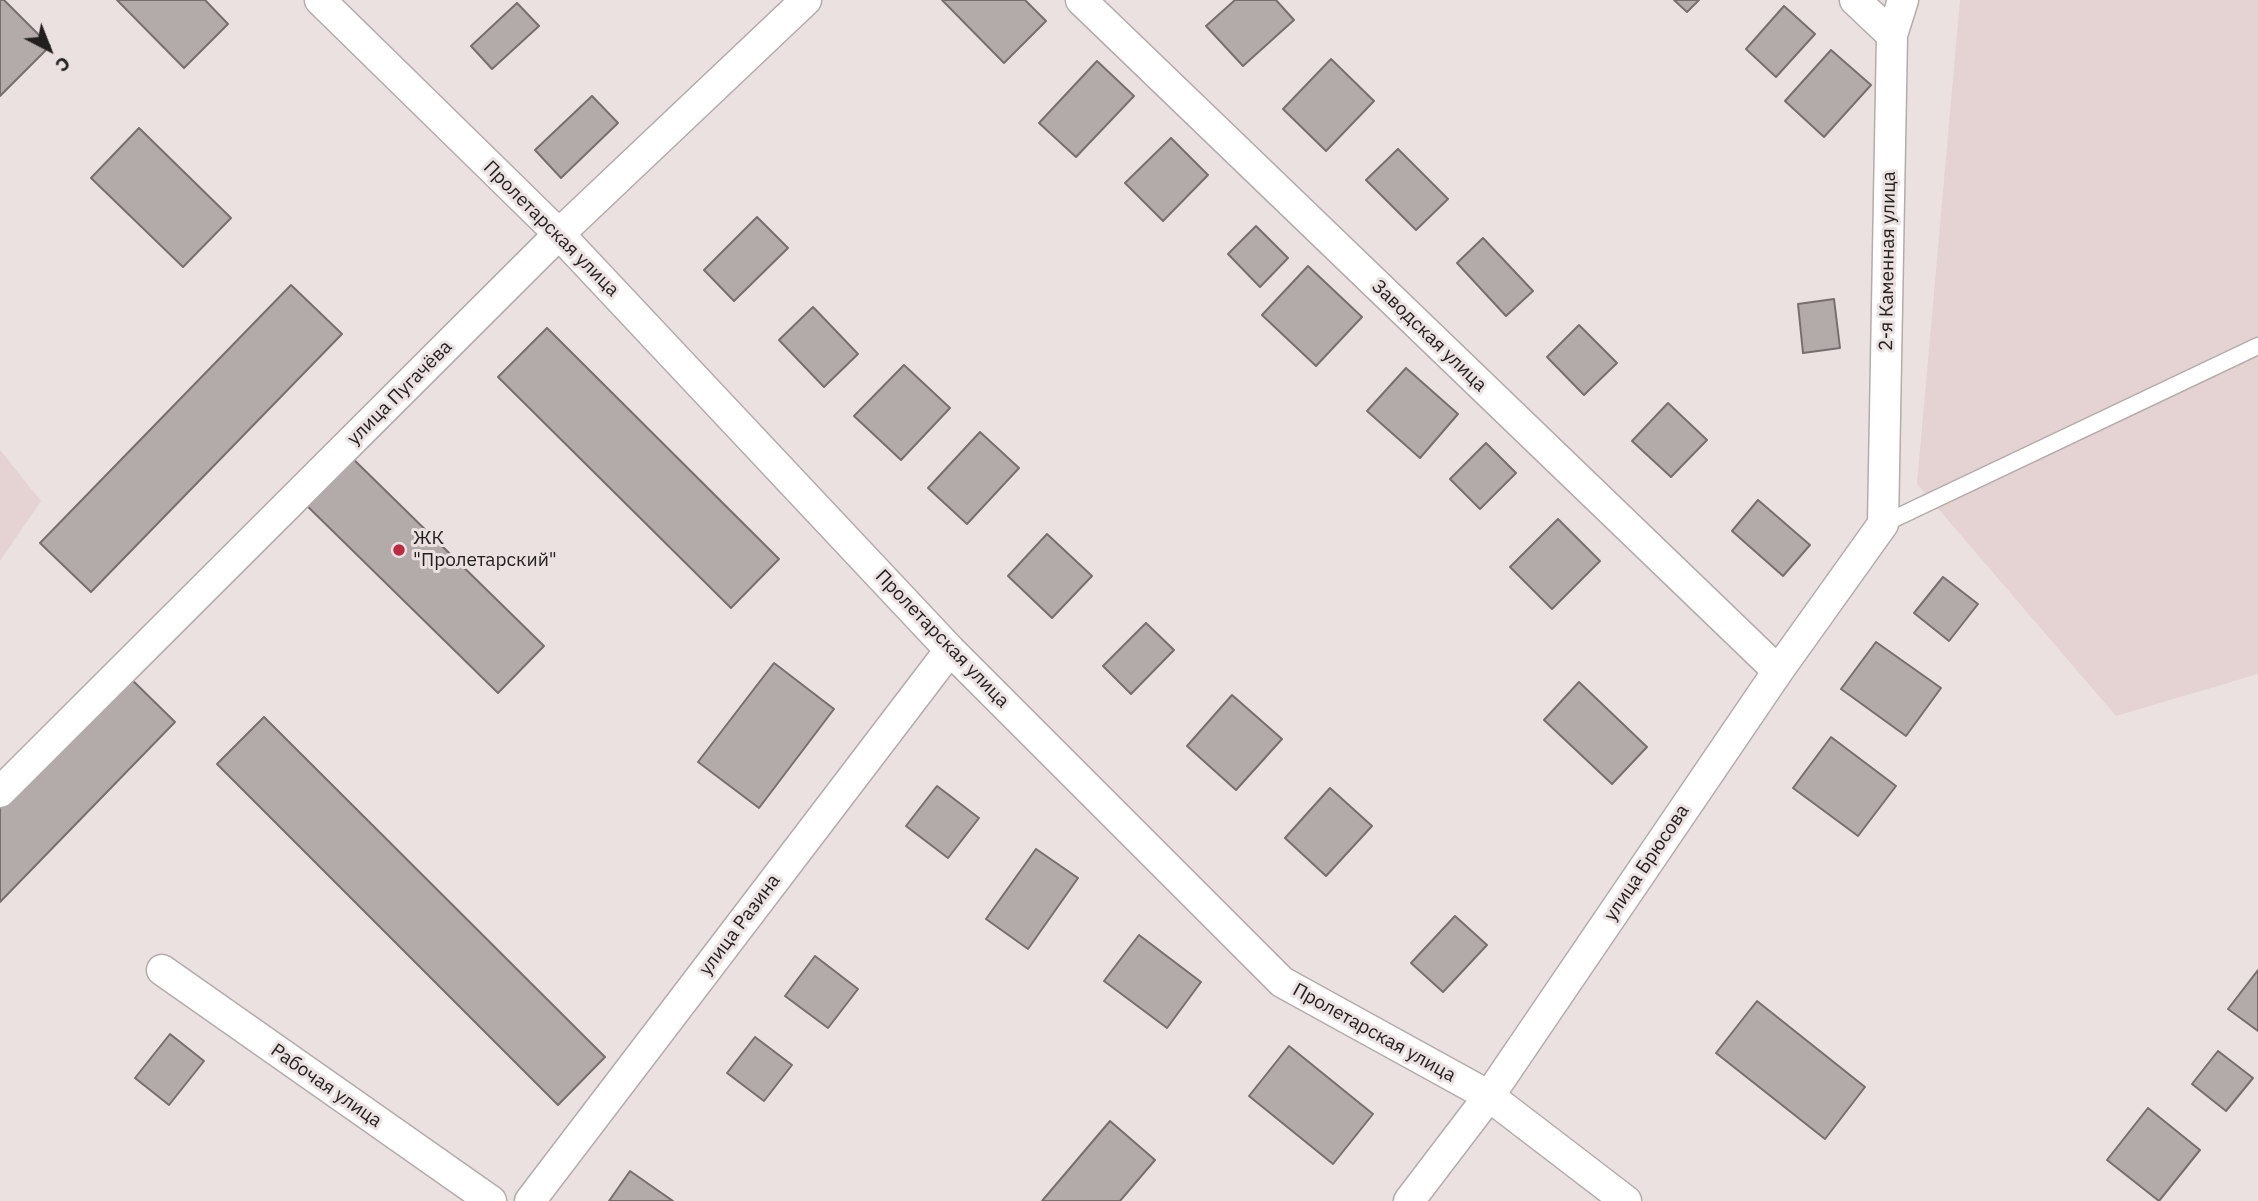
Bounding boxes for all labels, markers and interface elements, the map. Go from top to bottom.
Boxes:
north arrow [14,14,84,84]
text: С [50,52,76,78]
street label: Пролетарская улица [478,156,624,302]
street label: 2-я Каменная улица [1875,171,1901,351]
street label: Заводская улица [1367,275,1491,397]
street label: улица Пугачёва [343,336,457,450]
place label: ЖК "Пролетарский" [413,528,557,572]
marker: ЖК "Пролетарский" [391,542,407,558]
street label: Пролетарская улица [870,565,1014,713]
street label: улица Брюсова [1600,800,1694,926]
street label: улица Разина [695,870,785,980]
street label: Пролетарская улица [1289,979,1459,1087]
street label: Рабочая улица [266,1039,386,1133]

